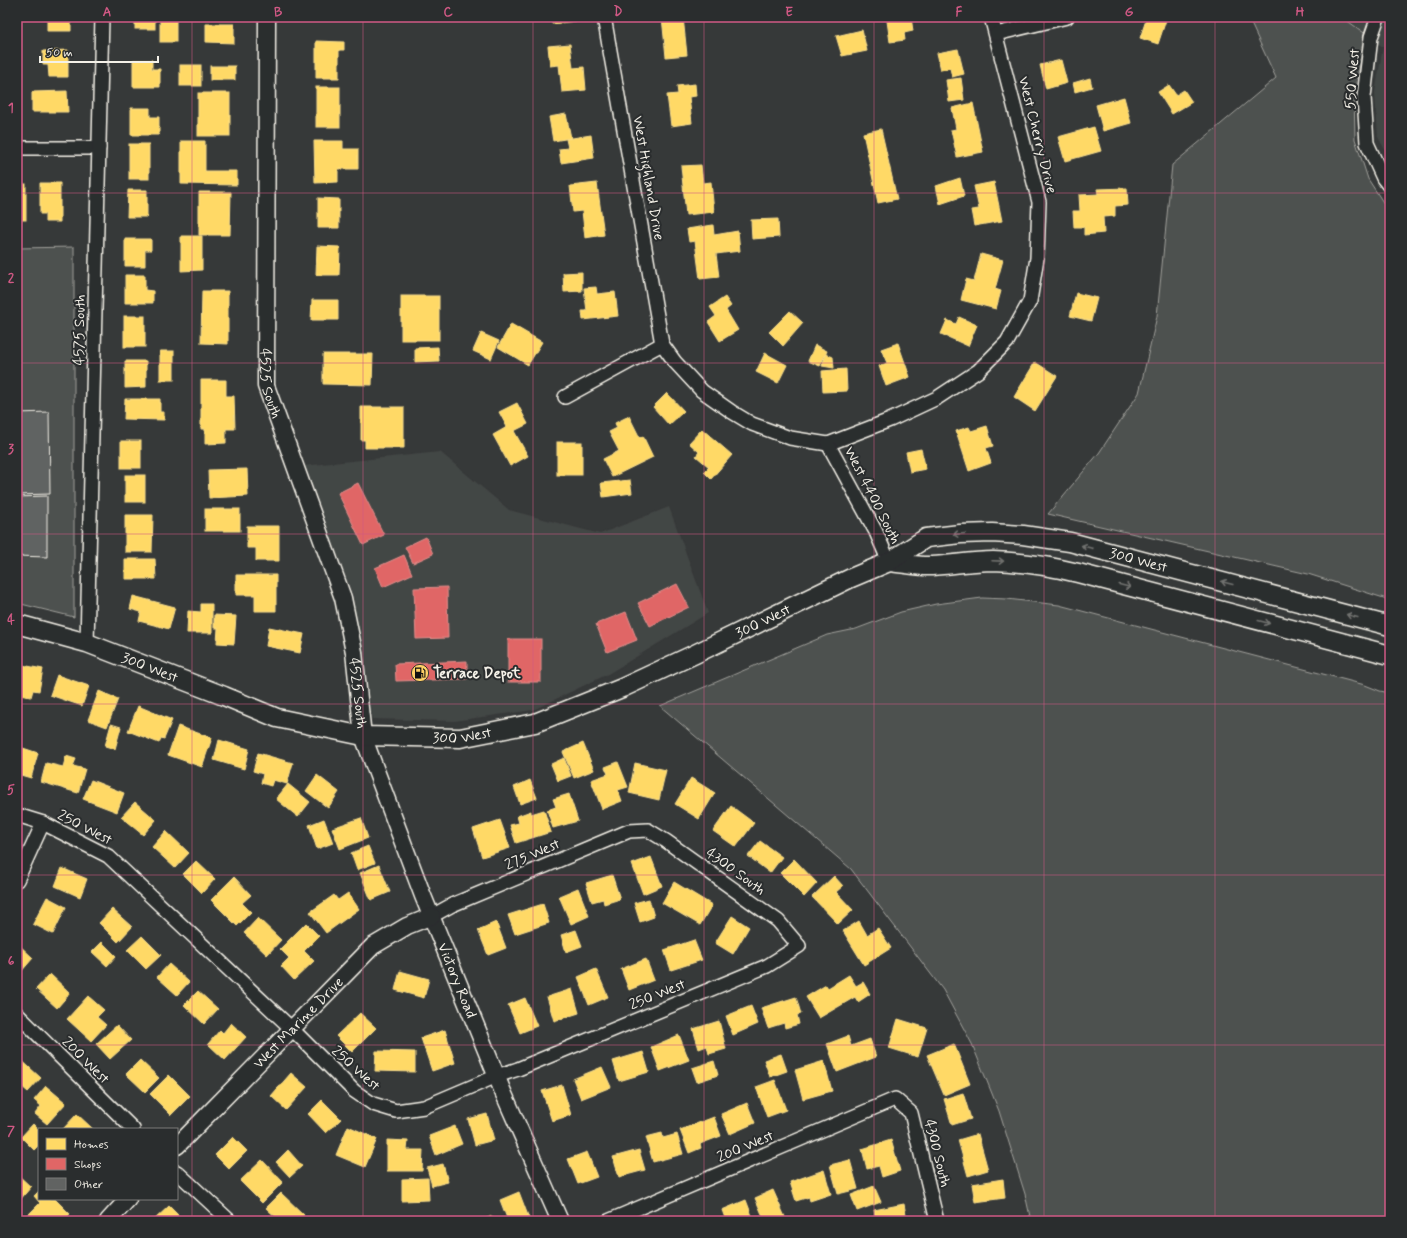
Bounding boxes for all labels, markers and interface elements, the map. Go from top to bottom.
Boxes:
text: A [103,4,111,21]
text: B [274,4,283,21]
text: C [443,4,453,21]
text: D [614,4,623,21]
text: E [785,4,793,21]
text: F [956,4,963,21]
text: G [1125,4,1134,21]
text: H [1296,4,1305,21]
scale bar [40,38,158,64]
text: 50 m [46,45,73,61]
street label: 550 West [1341,47,1365,110]
street label: West Cherry Drive [1013,75,1061,196]
text: 1 [8,100,14,117]
street label: West Highland Drive [626,114,669,242]
text: 2 [8,270,15,287]
street label: 4575 South [69,294,91,366]
street label: 4525 South [255,348,286,421]
text: 3 [8,441,14,458]
street label: West 4400 South [839,443,905,548]
one-way arrow [953,531,966,538]
one-way arrow [1081,542,1094,550]
street label: 300 West [1107,544,1170,578]
one-way arrow [991,558,1004,565]
one-way arrow [1220,579,1233,586]
one-way arrow [1118,582,1131,590]
street label: 300 West [732,600,795,644]
text: 4 [7,612,15,629]
one-way arrow [1346,612,1359,619]
one-way arrow [1258,618,1271,626]
street label: 300 West [118,648,181,689]
street label: 4525 South [344,657,371,730]
fuel station icon: Terrace Depot [410,663,430,683]
place label: Terrace Depot [433,664,522,684]
street label: 300 West [432,723,494,749]
text: 5 [7,782,15,799]
street label: 250 West [54,806,116,851]
street label: 275 West [502,834,564,875]
street label: 4300 South [702,843,769,900]
street label: Victory Road [432,940,481,1021]
text: 6 [8,953,15,970]
street label: West Marine Drive [249,973,349,1073]
street label: 250 West [626,974,689,1015]
street label: 200 West [57,1033,114,1089]
street label: 250 West [327,1042,384,1096]
street label: 4300 South [919,1117,955,1189]
text: 7 [7,1123,15,1140]
street label: 200 West [714,1126,777,1168]
legend [38,1128,178,1200]
text: Homes [74,1137,109,1153]
text: Shops [74,1157,101,1173]
text: Other [74,1177,103,1193]

